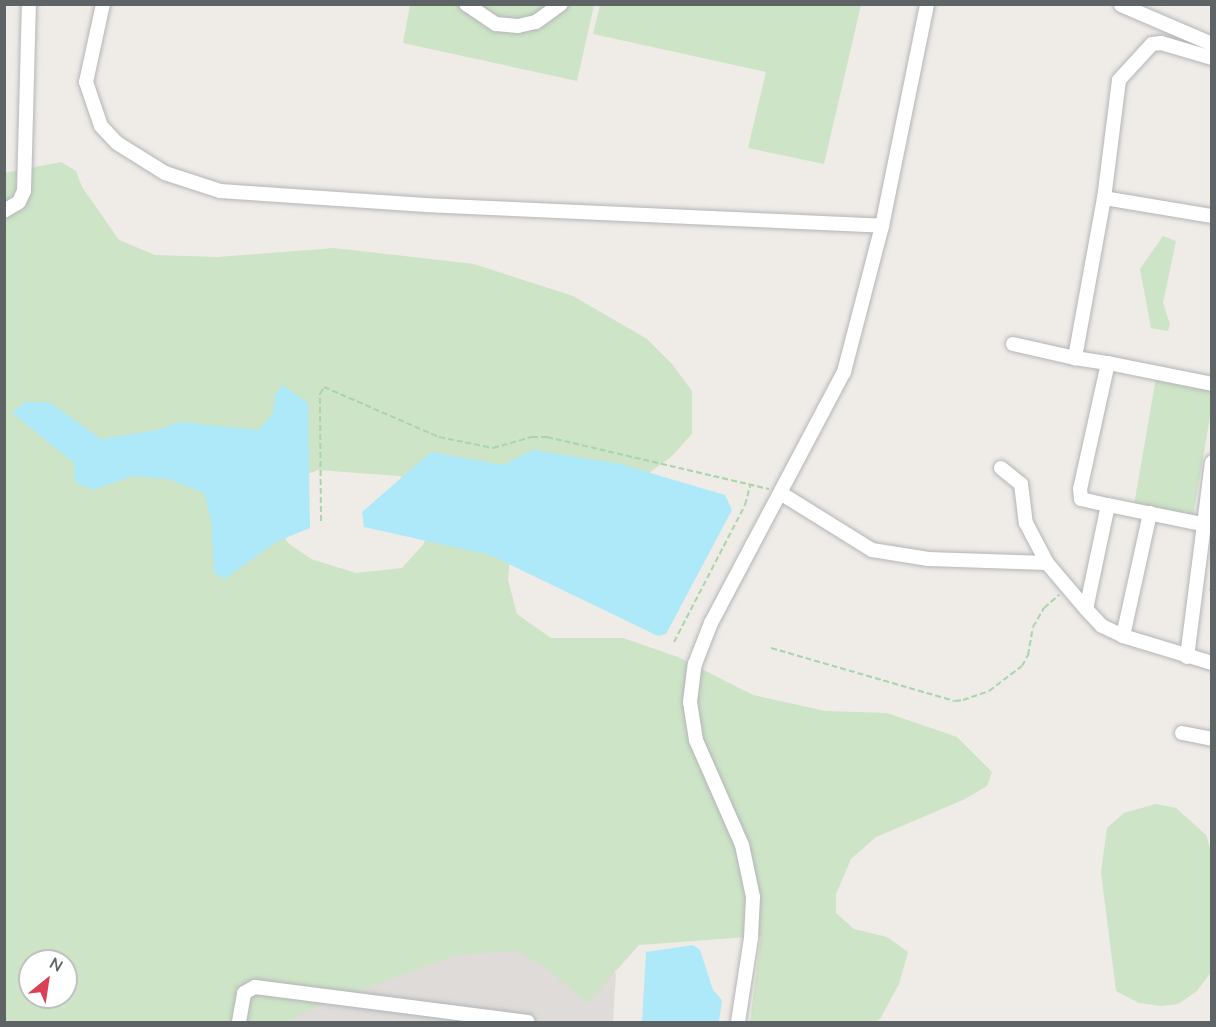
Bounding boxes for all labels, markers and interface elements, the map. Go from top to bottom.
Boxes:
north arrow [18,949,78,1009]
text: N [45,953,67,978]

